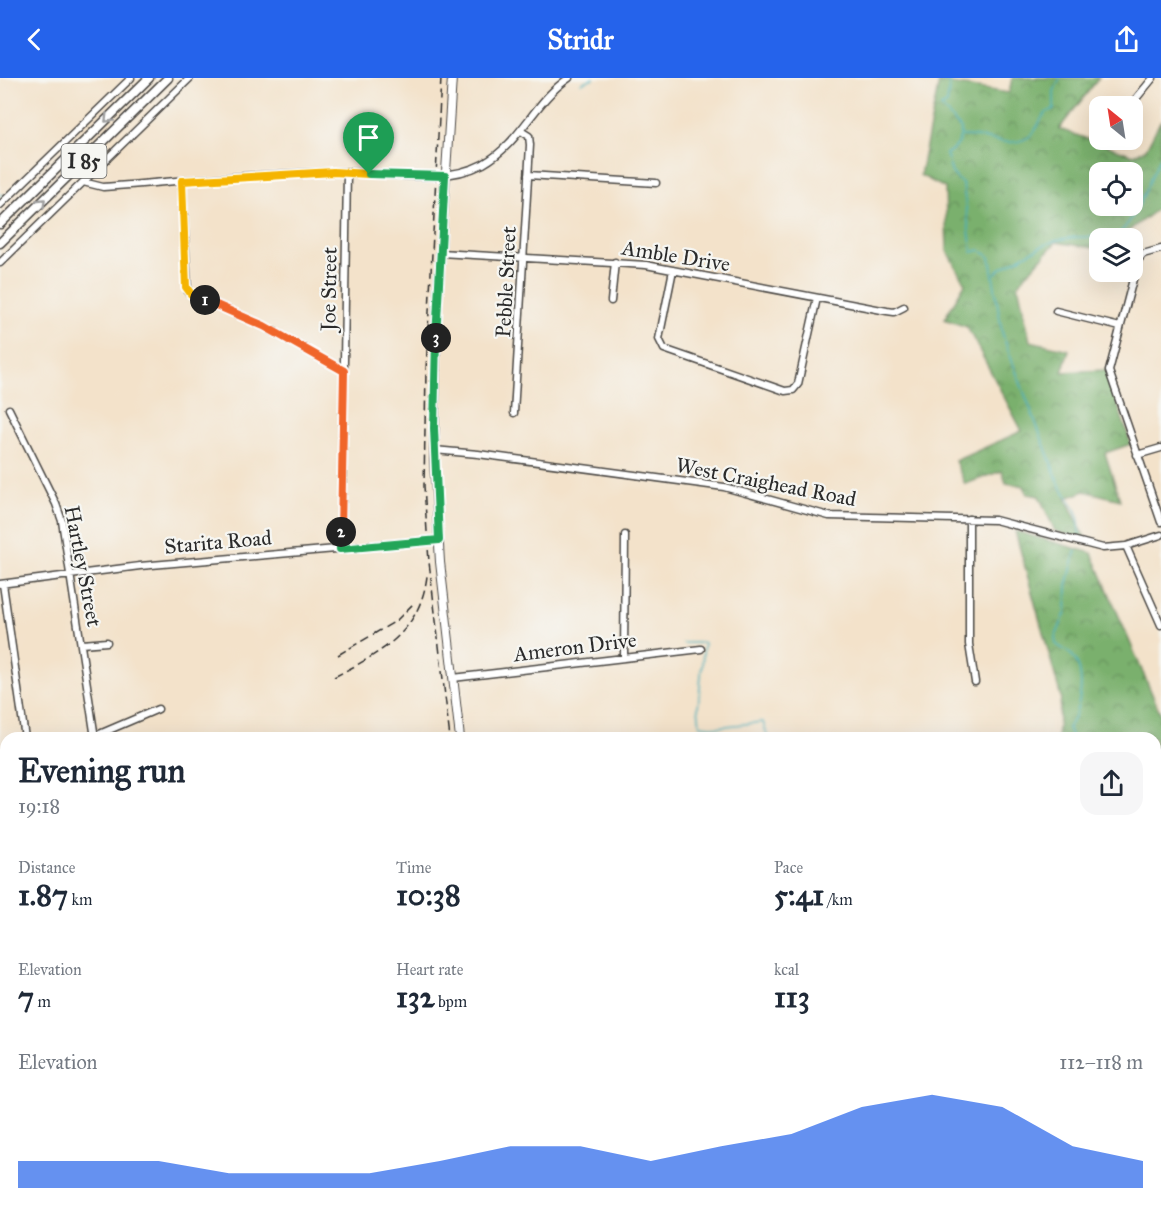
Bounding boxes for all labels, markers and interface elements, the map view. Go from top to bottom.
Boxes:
icon: back [18,23,51,56]
text: Stridr [547,23,614,56]
icon: share [1110,23,1143,56]
north arrow [1089,96,1143,150]
map controls [1089,96,1143,282]
one-way arrow [104,112,115,123]
pin [343,112,394,174]
icon: arrive [352,121,385,154]
road number: I 85 [62,144,106,178]
button: locate [1089,162,1143,216]
one-way arrow [34,199,45,210]
street label: Pebble Street [490,225,522,338]
button: layers [1089,228,1143,282]
street label: Amble Drive [619,234,732,277]
street label: Joe Street [315,246,343,333]
pin: 1 [190,285,220,315]
text: 1 [202,290,208,309]
pin: 3 [421,323,451,353]
text: 3 [433,328,439,347]
street label: West Craighead Road [674,452,859,512]
street label: Hartley Street [58,503,108,629]
pin: 2 [326,517,356,547]
text: 2 [337,522,345,541]
street label: Starita Road [163,524,273,560]
street label: Ameron Drive [511,627,638,668]
text: Evening run [18,751,185,791]
button: share [1080,752,1143,815]
text: 19:18 [18,794,60,818]
text: Distance [18,858,75,877]
text: Time [396,858,431,877]
text: Pace [774,858,803,877]
text: 1.87 [18,877,68,913]
text: 10:38 [396,877,461,913]
text: 5:41 [774,877,824,913]
text: km [68,890,92,909]
text: /km [824,890,853,909]
text: Elevation [18,960,82,979]
text: Heart rate [396,960,463,979]
text: kcal [774,960,799,979]
text: 7 [18,979,34,1015]
text: 132 [396,979,435,1015]
text: 113 [774,979,810,1015]
text: m [34,992,51,1011]
text: bpm [435,992,467,1011]
text: Elevation [18,1050,97,1074]
text: 112–118 m [1059,1050,1143,1074]

